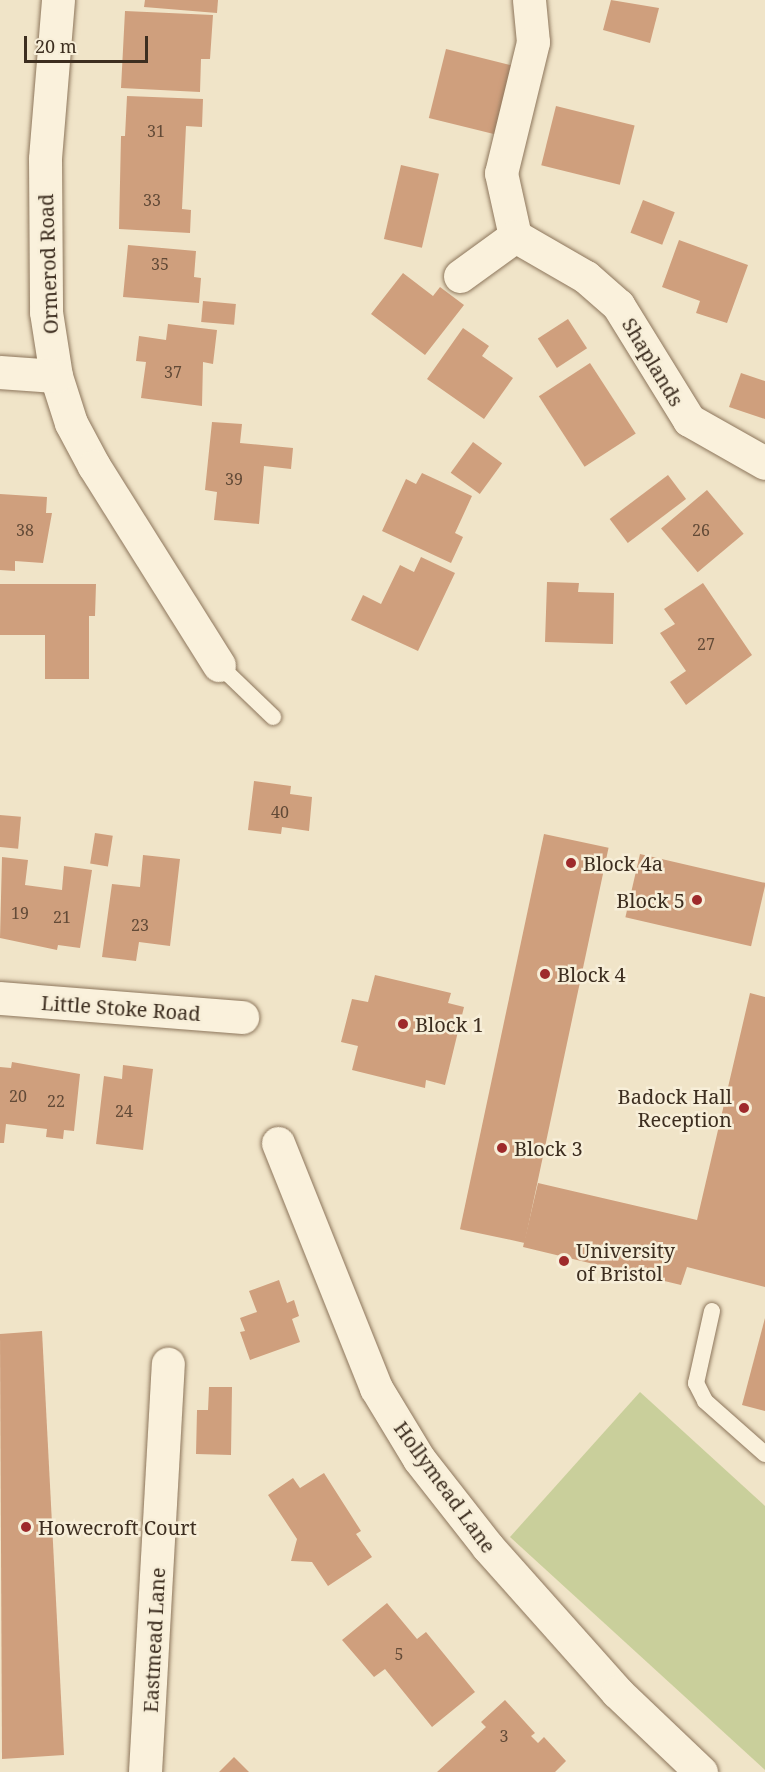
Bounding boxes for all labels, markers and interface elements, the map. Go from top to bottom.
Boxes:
scale bar [27,24,152,62]
text: 20 m [35,34,77,58]
house number: 31 [147,121,165,141]
house number: 33 [143,190,161,210]
street label: Ormerod Road [34,193,62,335]
house number: 35 [151,254,169,274]
street label: Shaplands [617,313,689,411]
house number: 37 [164,362,182,382]
house number: 39 [225,469,243,489]
house number: 38 [16,520,34,540]
house number: 26 [692,520,710,540]
house number: 27 [697,634,715,654]
house number: 40 [271,802,289,822]
place label: Block 4a [583,851,663,875]
marker: Block 4a [564,856,578,870]
place label: Block 5 [616,888,685,912]
marker: Block 5 [690,893,704,907]
house number: 19 [11,903,29,923]
house number: 21 [53,907,71,927]
house number: 23 [131,915,149,935]
place label: Block 4 [557,962,626,986]
marker: Block 4 [538,967,552,981]
street label: Little Stoke Road [40,990,202,1026]
place label: Block 1 [415,1012,484,1036]
marker: Block 1 [396,1017,410,1031]
place label: Badock Hall Reception [618,1084,732,1131]
house number: 20 [9,1086,27,1106]
house number: 22 [47,1091,65,1111]
house number: 24 [115,1101,133,1121]
marker: Badock Hall Reception [737,1101,751,1115]
place label: Block 3 [514,1136,583,1160]
marker: Block 3 [495,1141,509,1155]
place label: University of Bristol [576,1238,675,1285]
marker: University of Bristol [557,1254,571,1268]
street label: Hollymead Lane [389,1417,501,1557]
place label: Howecroft Court [38,1515,197,1539]
marker: Howecroft Court [19,1520,33,1534]
street label: Eastmead Lane [138,1567,170,1713]
house number: 5 [395,1644,403,1664]
house number: 3 [500,1726,508,1746]

